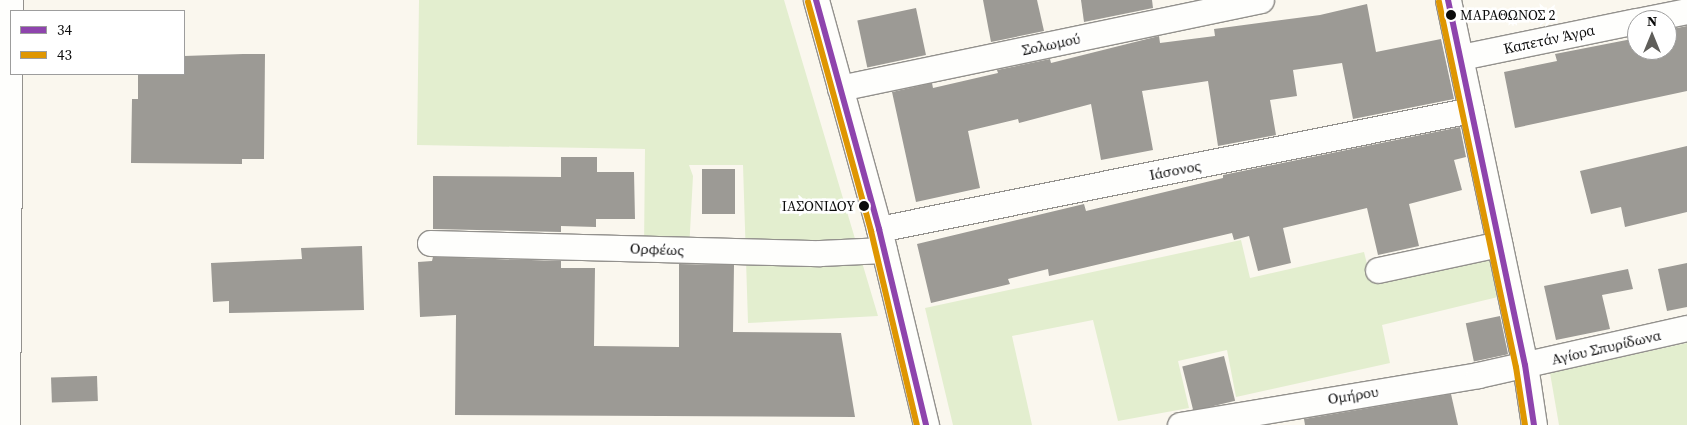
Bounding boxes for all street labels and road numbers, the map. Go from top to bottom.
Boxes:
street label: Καπετάν Άγρα [1502,21,1596,57]
street label: Σολωμού [1020,29,1082,59]
street label: Ιάσονος [1148,156,1202,184]
street label: Ορφέως [630,239,684,259]
street label: Αγίου Σπυρίδωνα [1550,326,1662,368]
street label: Ομήρου [1326,382,1380,408]

